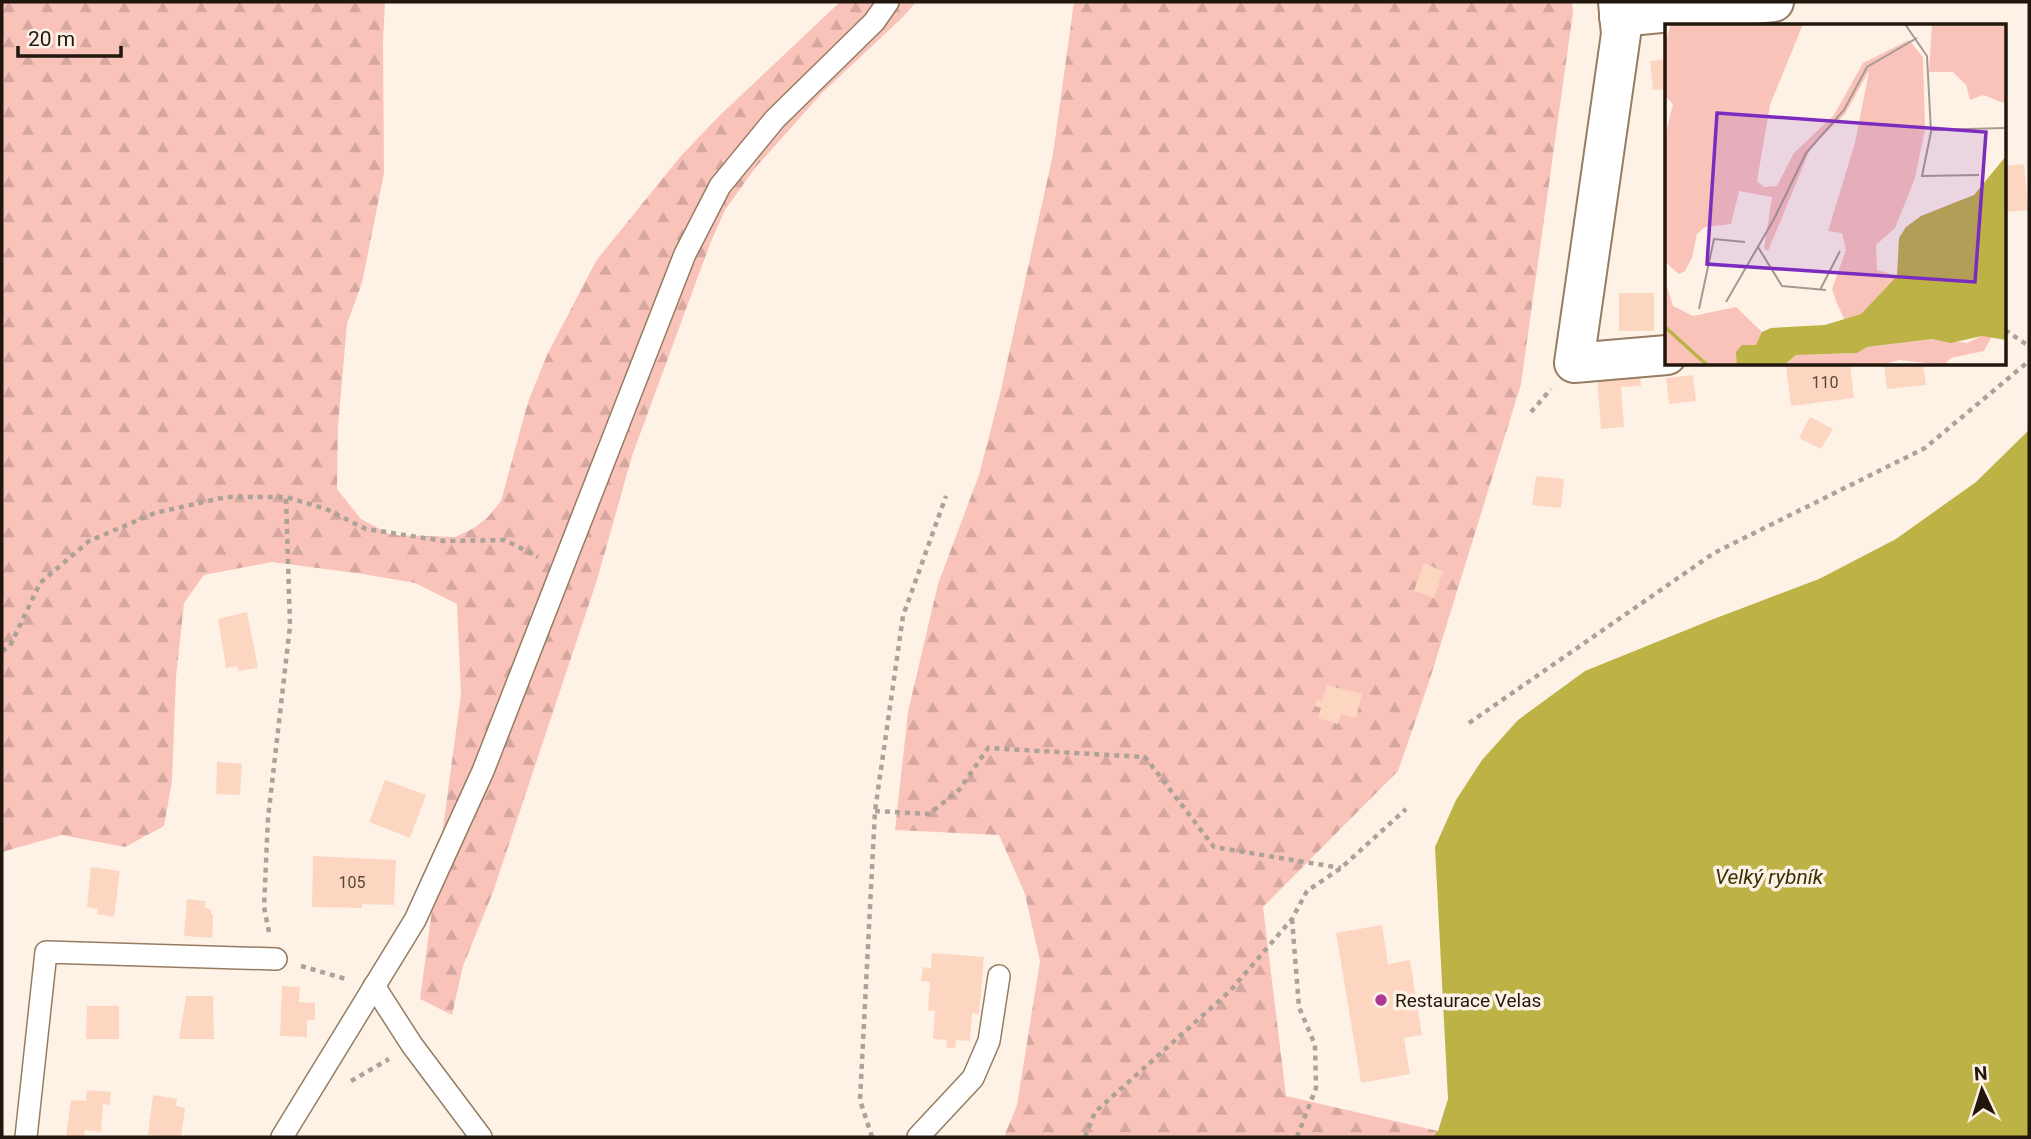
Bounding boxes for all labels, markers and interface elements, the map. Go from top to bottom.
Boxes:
scale bar [18,14,121,58]
inset map [1665,24,2007,366]
text: 20 m [28,27,75,51]
house number: 110 [1812,373,1838,392]
water label: Velký rybník [1715,865,1824,889]
house number: 105 [339,873,365,892]
place label: Restaurace Velas [1395,989,1541,1012]
marker: Restaurace Velas [1373,992,1389,1008]
north arrow [1947,1055,2017,1125]
text: N [1973,1062,1988,1085]

